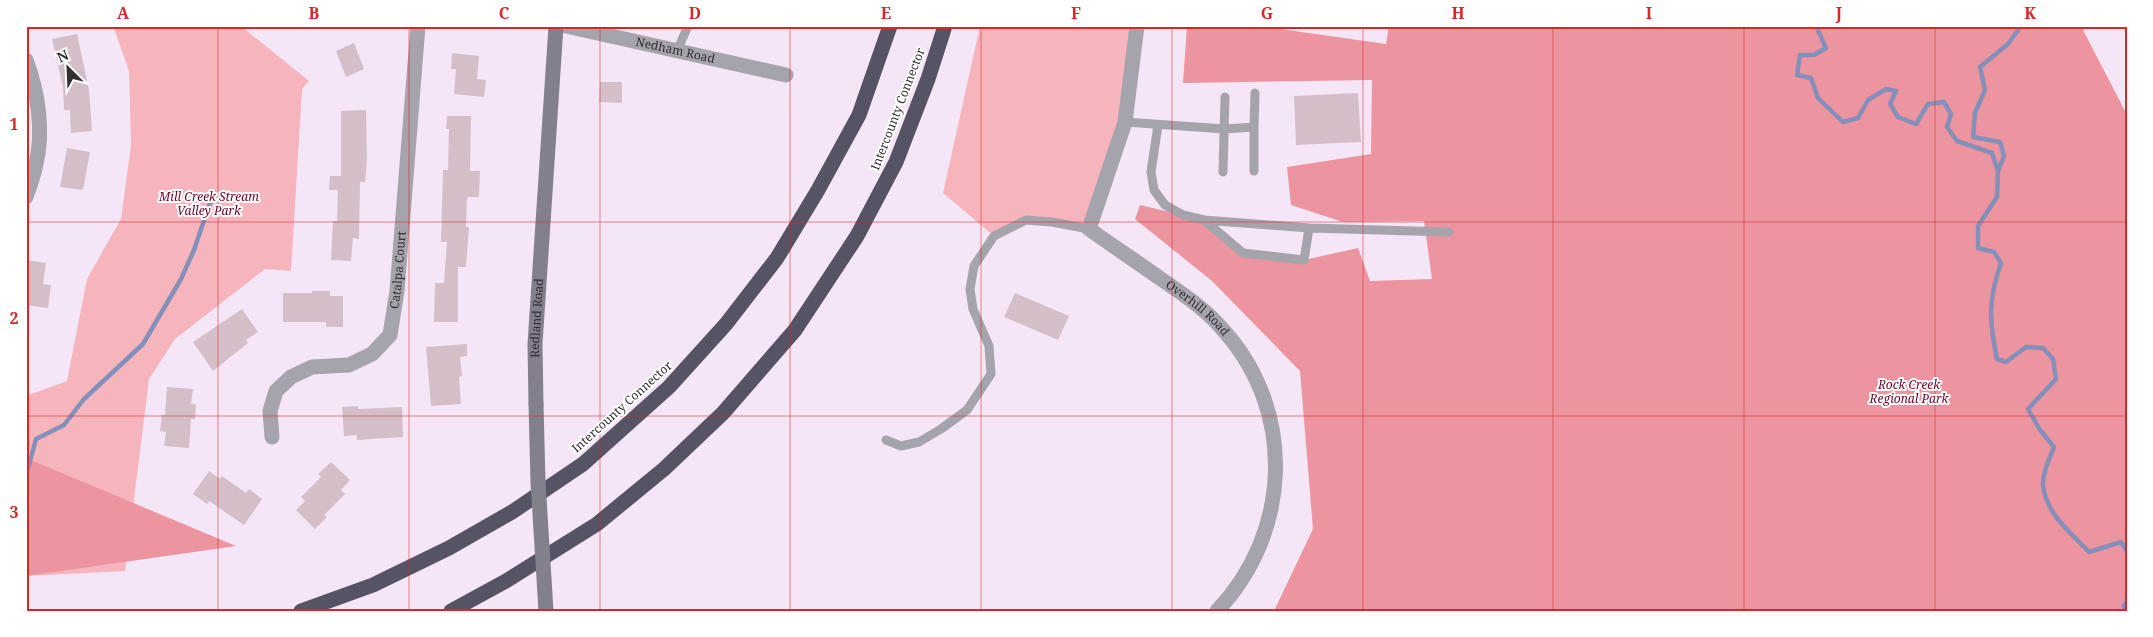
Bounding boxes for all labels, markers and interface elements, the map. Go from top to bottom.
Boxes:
text: A [117,2,130,24]
text: B [309,2,320,24]
text: C [499,2,510,24]
text: D [689,2,701,24]
text: E [881,2,891,24]
text: F [1071,2,1081,24]
text: G [1261,2,1273,24]
text: H [1451,2,1465,24]
text: I [1646,2,1652,24]
text: J [1835,2,1843,24]
text: K [2024,2,2036,24]
street label: Nedham Road [634,33,717,67]
north arrow [42,42,92,92]
text: N [54,45,71,67]
street label: Intercounty Connector [866,45,929,172]
text: 1 [9,113,19,135]
park label: Mill Creek Stream Valley Park [158,188,259,219]
street label: Catalpa Court [385,231,410,310]
street label: Overhill Road [1162,276,1234,340]
street label: Redland Road [526,277,547,358]
text: 2 [9,307,19,329]
street label: Intercounty Connector [568,357,676,456]
park label: Rock Creek Regional Park [1869,376,1950,407]
text: 3 [9,501,19,523]

